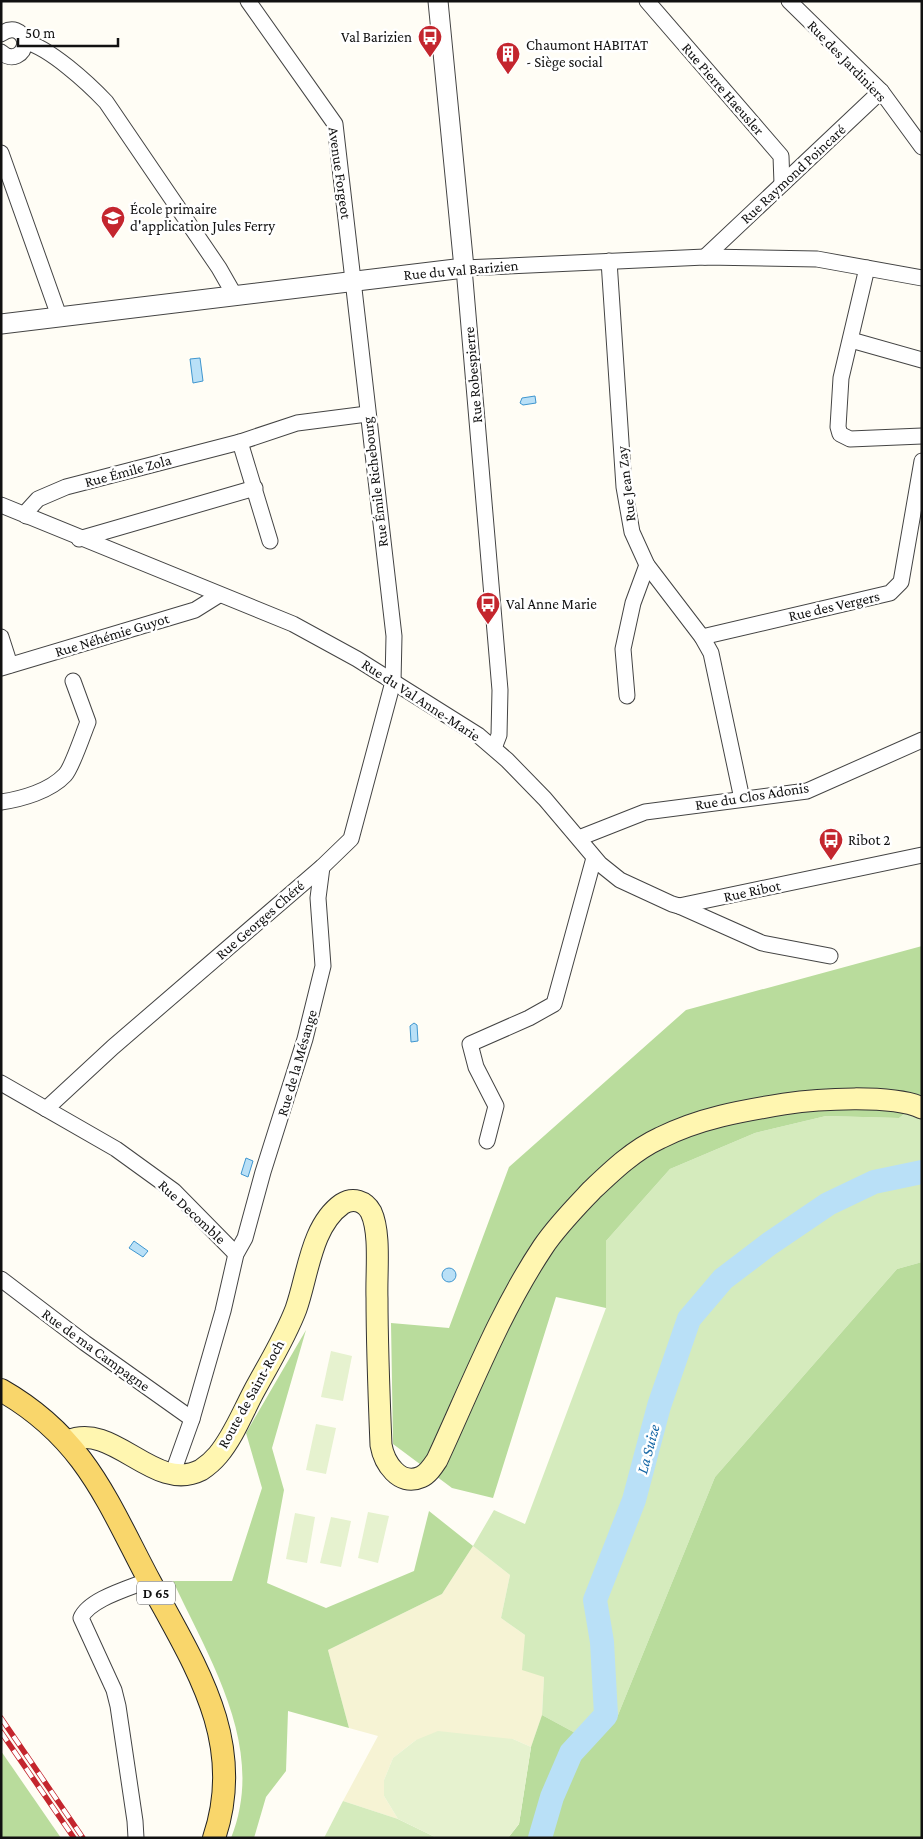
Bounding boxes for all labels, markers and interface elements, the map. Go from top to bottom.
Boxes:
scale bar [18,15,118,47]
street label: Rue des Jardiniers [804,17,890,106]
bus stop icon: Val Barizien [417,24,443,58]
text: 50 m [25,25,55,41]
place label: Val Barizien [341,29,412,45]
place label: Chaumont HABITAT - Siège social [526,37,648,71]
street label: Rue Pierre Haeusler [679,40,768,139]
building icon: Chaumont HABITAT - Siège social [495,41,521,75]
street label: Rue Raymond Poincaré [737,121,850,227]
street label: Avenue Forgeot [325,126,355,221]
place label: École primaire d'application Jules Ferry [130,201,275,235]
school or university icon: École primaire d'application Jules Ferry [100,205,126,239]
street label: Rue du Val Barizien [403,257,519,283]
street label: Rue Robespierre [461,326,486,424]
street label: Rue Émile Richebourg [359,416,392,548]
street label: Rue Jean Zay [613,445,640,523]
street label: Rue Émile Zola [83,452,173,490]
street label: Rue des Vergers [787,588,882,625]
bus stop icon: Val Anne Marie [475,591,501,625]
place label: Val Anne Marie [506,596,597,612]
street label: Rue Néhémie Guyot [53,610,172,661]
street label: Rue du Val Anne-Marie [359,656,483,744]
street label: Rue du Clos Adonis [694,779,810,813]
bus stop icon: Ribot 2 [818,827,844,861]
place label: Ribot 2 [848,832,890,848]
street label: Rue Georges Chéré [213,877,308,963]
street label: Rue Ribot [722,877,783,905]
street label: Rue de la Mésange [274,1007,321,1118]
street label: Rue Decomble [155,1177,229,1247]
street label: Rue de ma Campagne [38,1306,153,1395]
street label: Route de Saint-Roch [215,1337,287,1451]
water label: La Suize [633,1422,663,1476]
road number: D 65 [137,1582,175,1605]

